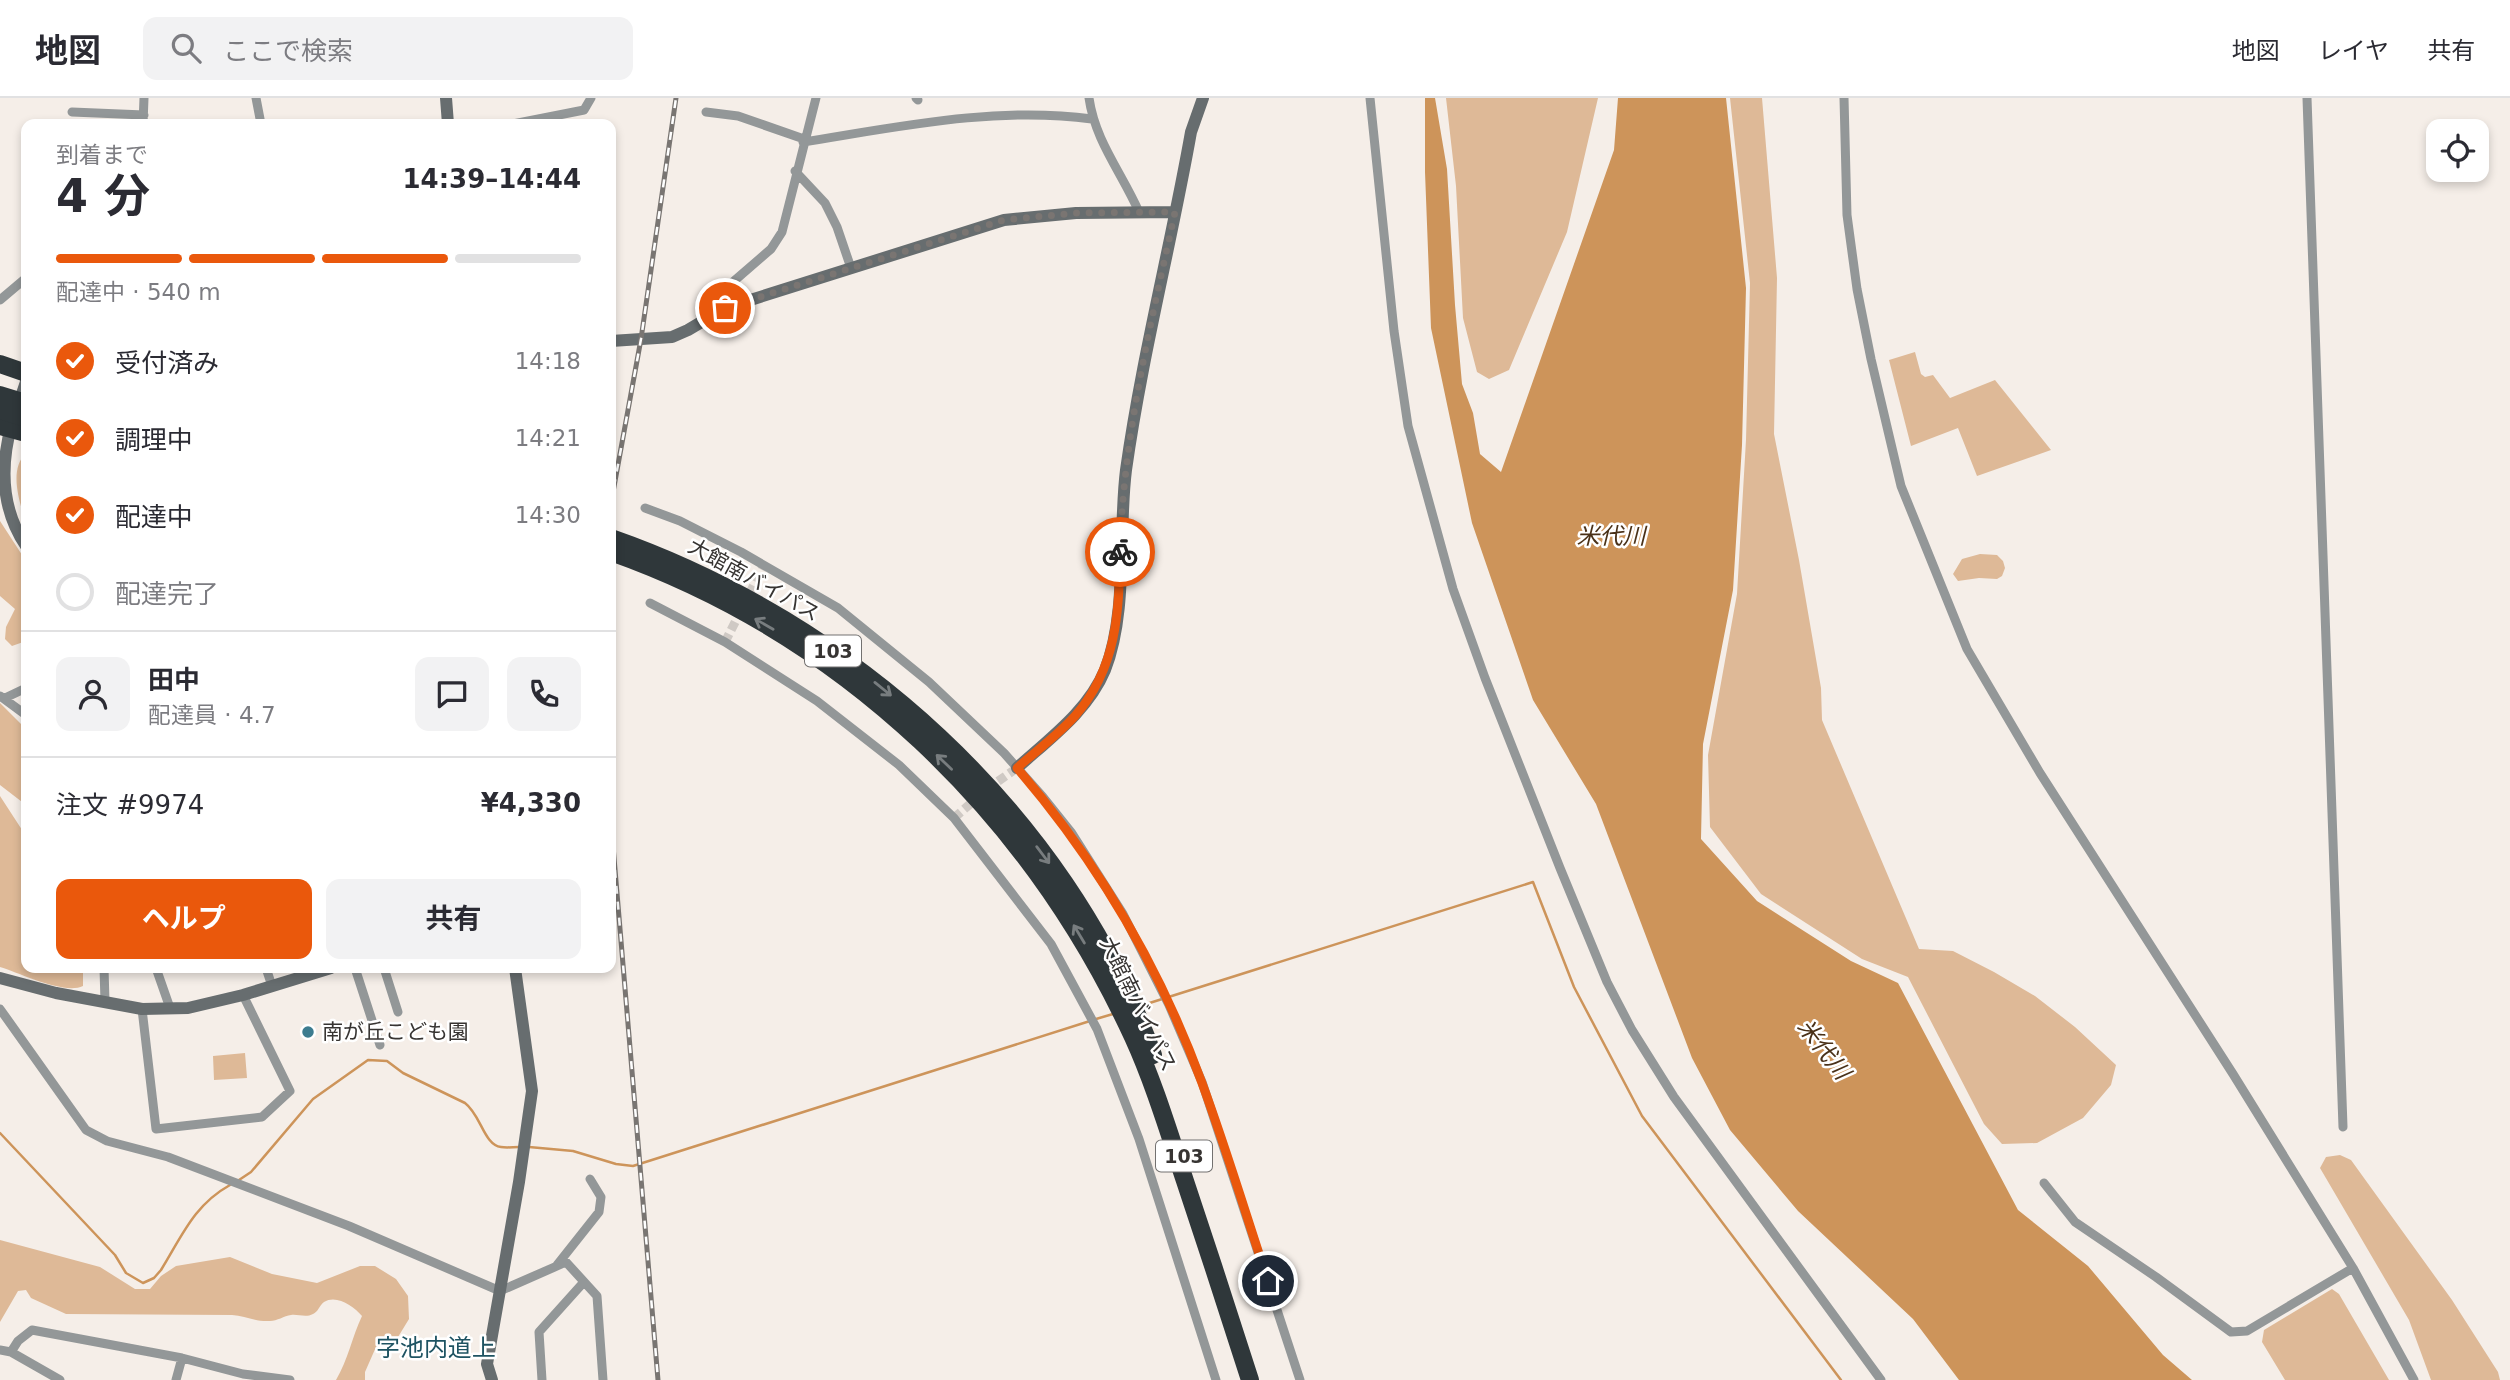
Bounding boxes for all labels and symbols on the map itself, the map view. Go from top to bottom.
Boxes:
pin [695,278,755,338]
courier [1085,517,1155,587]
water label: 米代川 [1577,523,1649,549]
street label: 大館南バイパス [684,534,824,626]
one-way arrow [754,617,774,631]
road number: 103 [805,636,861,666]
one-way arrow [874,682,892,697]
one-way arrow [936,754,953,771]
one-way arrow [1036,845,1051,864]
one-way arrow [1072,925,1086,945]
street label: 大館南バイパス [1095,933,1181,1075]
water label: 米代川 [1793,1014,1857,1087]
place label: 南が丘こども園 [322,1020,469,1044]
marker: 南が丘こども園 [300,1024,316,1040]
road number: 103 [1156,1140,1212,1172]
pin [1238,1251,1298,1311]
district label: 字池内道上 [376,1334,496,1362]

